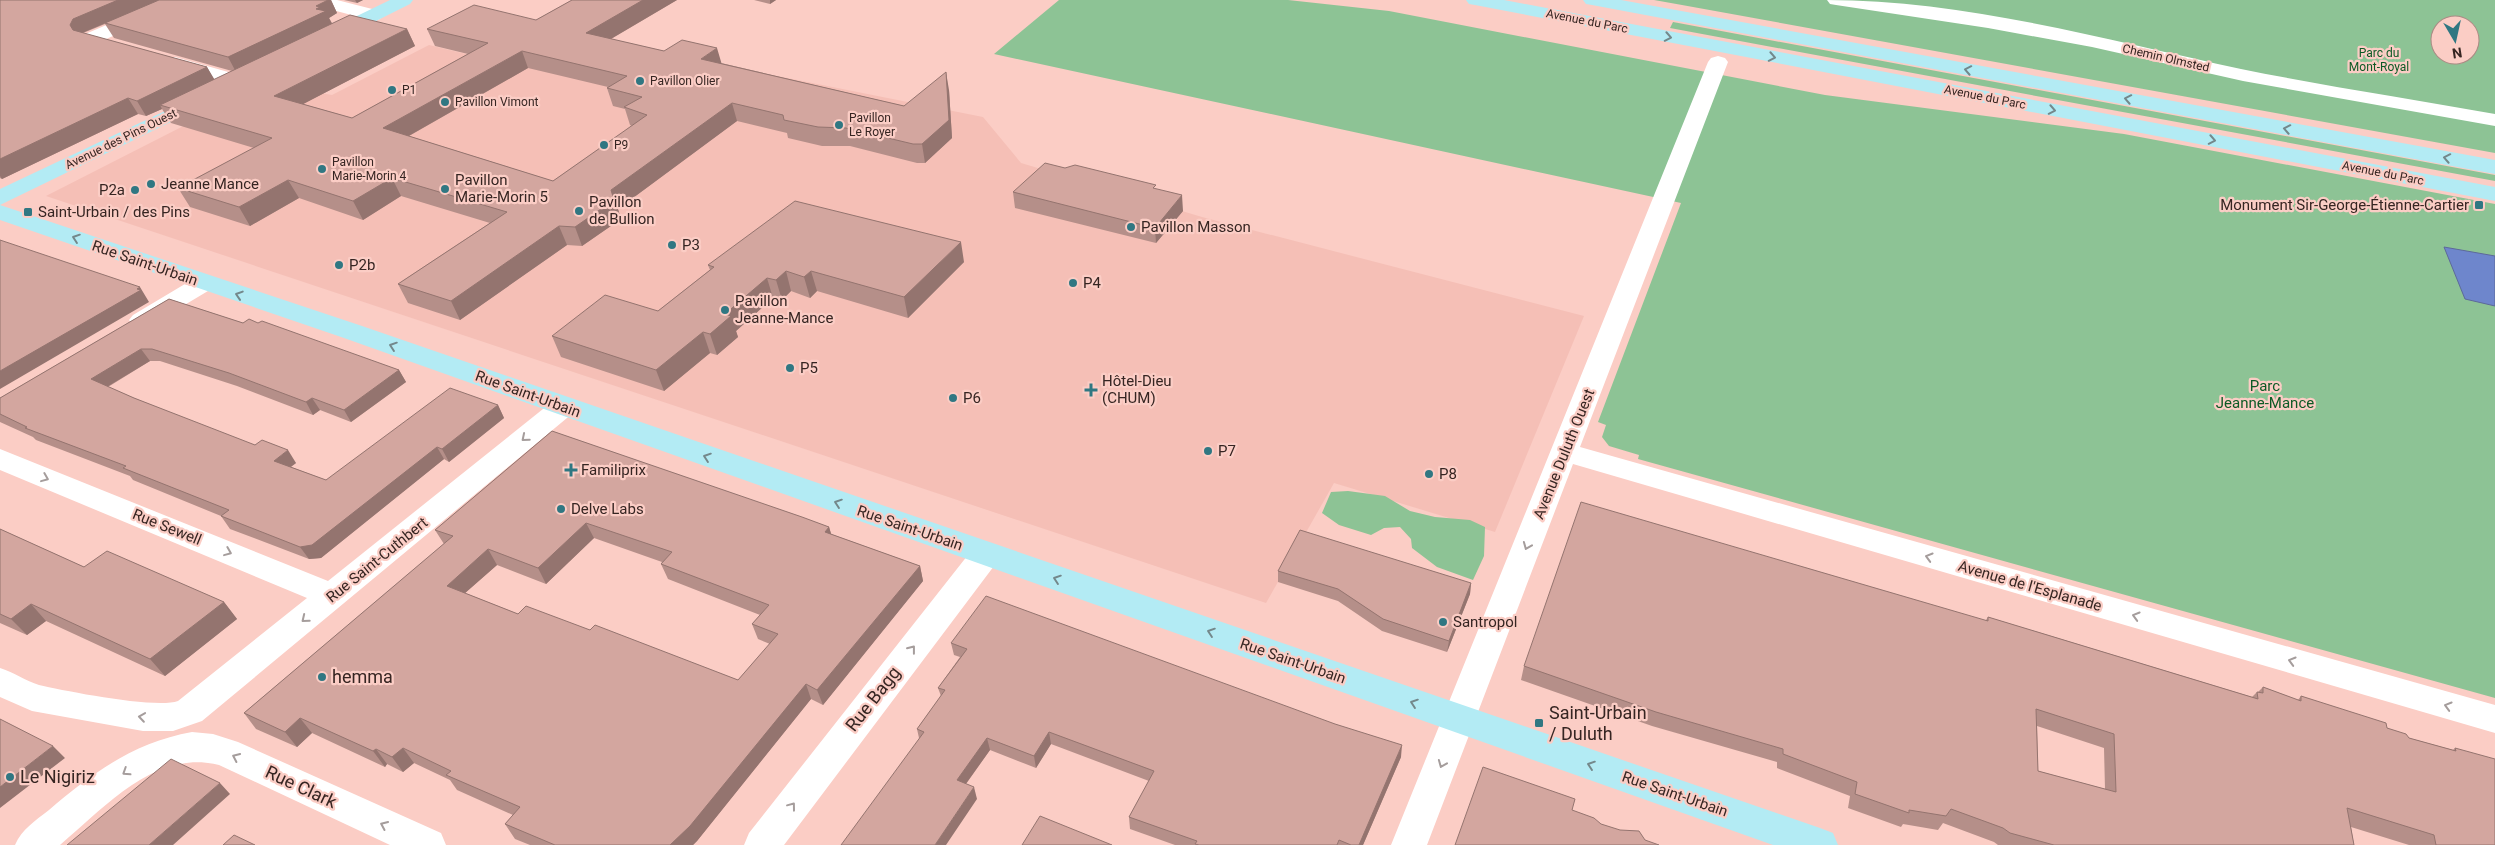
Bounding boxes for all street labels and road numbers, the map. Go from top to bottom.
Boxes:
street label: Avenue du Parc [1545,6,1629,36]
street label: Chemin Olmsted [2121,41,2211,75]
street label: Avenue du Parc [1943,82,2027,112]
street label: Avenue des Pins Ouest [63,106,179,172]
street label: Avenue du Parc [2341,158,2425,188]
street label: Rue Saint-Urbain [90,236,200,290]
street label: Rue Saint-Urbain [473,367,583,421]
street label: Avenue Duluth Ouest [1530,386,1598,522]
street label: Rue Saint-Urbain [855,501,965,555]
street label: Rue Sewell [130,505,204,549]
street label: Rue Saint-Cuthbert [323,514,431,606]
street label: Avenue de l'Esplanade [1956,557,2104,615]
street label: Rue Saint-Urbain [1238,634,1348,688]
street label: Rue Bagg [841,662,904,735]
street label: Rue Clark [262,761,341,813]
street label: Rue Saint-Urbain [1620,767,1730,821]

